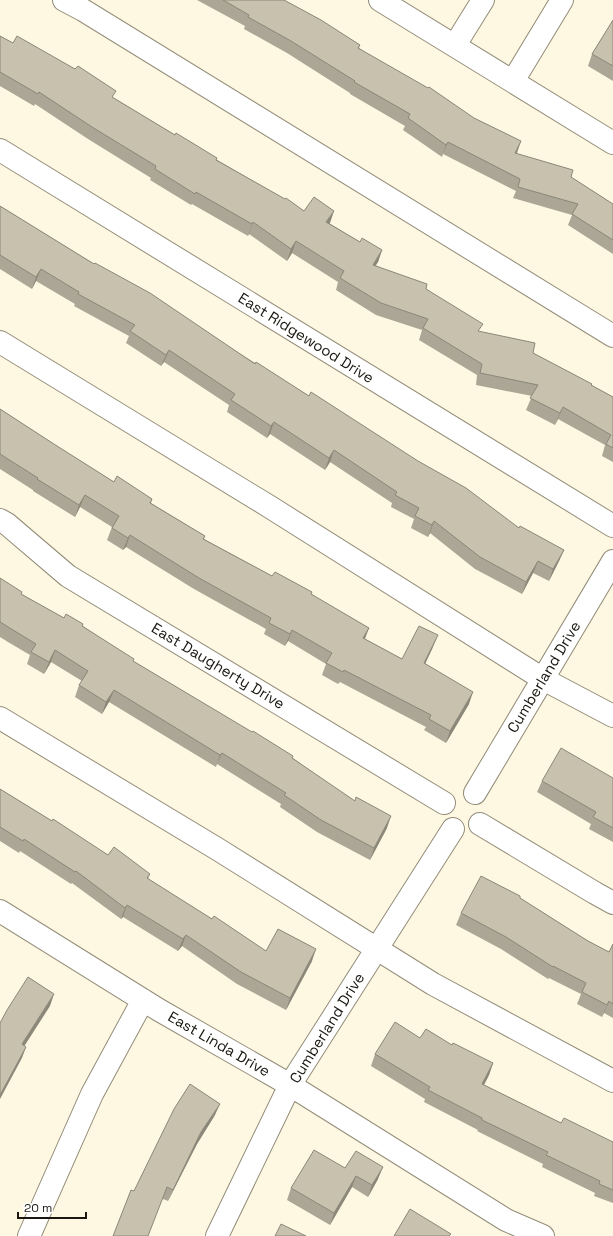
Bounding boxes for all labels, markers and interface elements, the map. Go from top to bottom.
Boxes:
street label: East Ridgewood Drive [235,288,378,387]
street label: Cumberland Drive [503,617,584,736]
street label: East Daugherty Drive [148,618,289,713]
street label: Cumberland Drive [285,969,368,1087]
street label: East Linda Drive [165,1007,274,1081]
scale bar [18,1194,86,1220]
text: 20 m [24,1200,52,1216]

